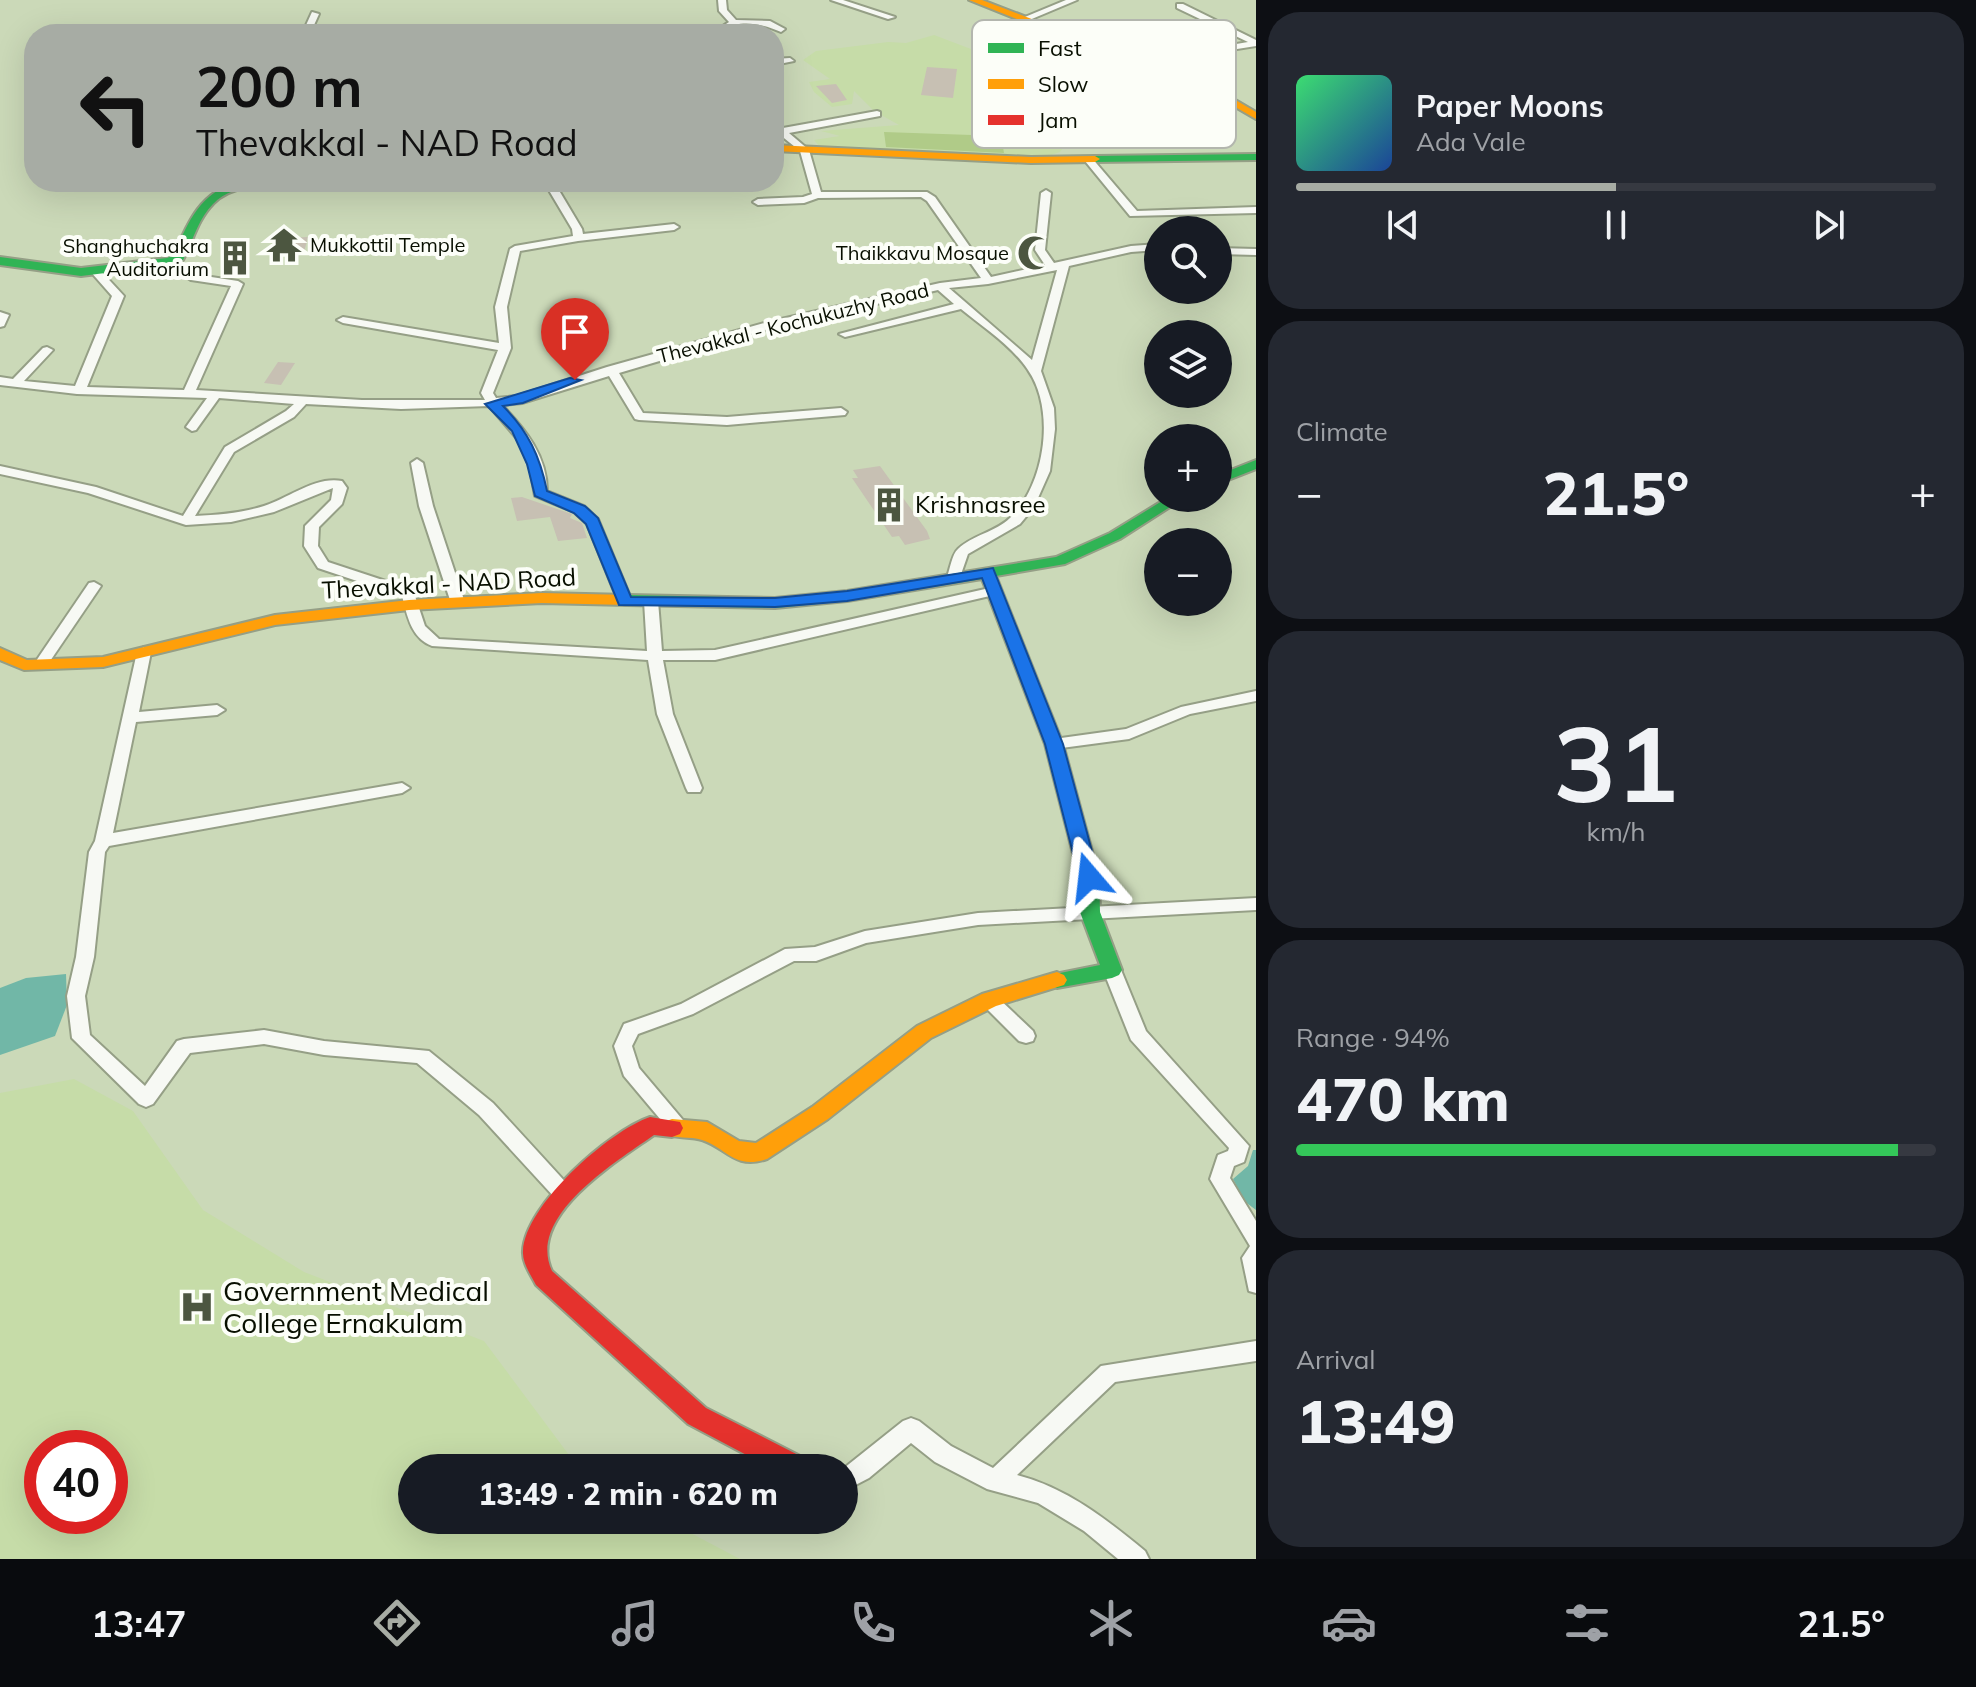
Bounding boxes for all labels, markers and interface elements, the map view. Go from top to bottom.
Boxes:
legend [972,20,1236,148]
text: Fast [1038,34,1082,62]
text: 200 m [196,51,363,121]
icon: left [64,56,168,160]
text: Slow [1038,70,1088,98]
text: Paper Moons [1416,87,1604,125]
text: Jam [1038,106,1078,134]
text: Thevakkal - NAD Road [196,120,578,165]
text: Ada Vale [1416,125,1526,158]
icon: previous [1381,203,1425,247]
icon: pause [1594,203,1638,247]
icon: next [1807,203,1851,247]
map controls [1144,216,1232,616]
button: search [1144,216,1232,304]
temple icon: Mukkottil Temple [265,226,303,264]
place label: Mukkottil Temple [310,232,465,257]
place label: Shanghuchakra Auditorium [63,233,209,281]
mosque icon: Thaikkavu Mosque [1016,234,1054,272]
building icon: Shanghuchakra Auditorium [216,239,254,277]
place label: Thaikkavu Mosque [836,240,1009,265]
street label: Thevakkal - Kochukuzhy Road [655,277,931,368]
pin [541,298,609,380]
icon: arrive [553,310,597,354]
button: layers [1144,320,1232,408]
text: Climate [1296,415,1388,448]
button: + [1144,424,1232,512]
text: 21.5° [1543,455,1689,530]
text: − [1296,465,1322,520]
text: + [1910,465,1936,520]
building icon: Krishnasree [870,486,908,524]
place label: Krishnasree [915,489,1046,519]
button: − [1144,528,1232,616]
street label: Thevakkal - NAD Road [321,561,577,605]
text: 31 [1554,697,1678,828]
text: km/h [1587,815,1645,848]
position arrow [1047,835,1131,919]
text: Range · 94% [1296,1021,1450,1054]
text: 470 km [1296,1061,1510,1136]
place label: Government Medical College Ernakulam [223,1273,489,1340]
hospital icon: Government Medical College Ernakulam [178,1288,216,1326]
text: Arrival [1296,1343,1376,1376]
text: 13:49 [1296,1383,1456,1458]
speed limit sign: 40 [24,1430,128,1534]
text: 13:49 · 2 min · 620 m [478,1475,778,1513]
icon: directions [369,1595,425,1651]
icon: music [607,1595,663,1651]
icon: phone [845,1595,901,1651]
icon: climate [1083,1595,1139,1651]
icon: car [1321,1595,1377,1651]
icon: filters [1559,1595,1615,1651]
text: 13:47 [91,1601,186,1646]
text: 21.5° [1798,1601,1885,1646]

